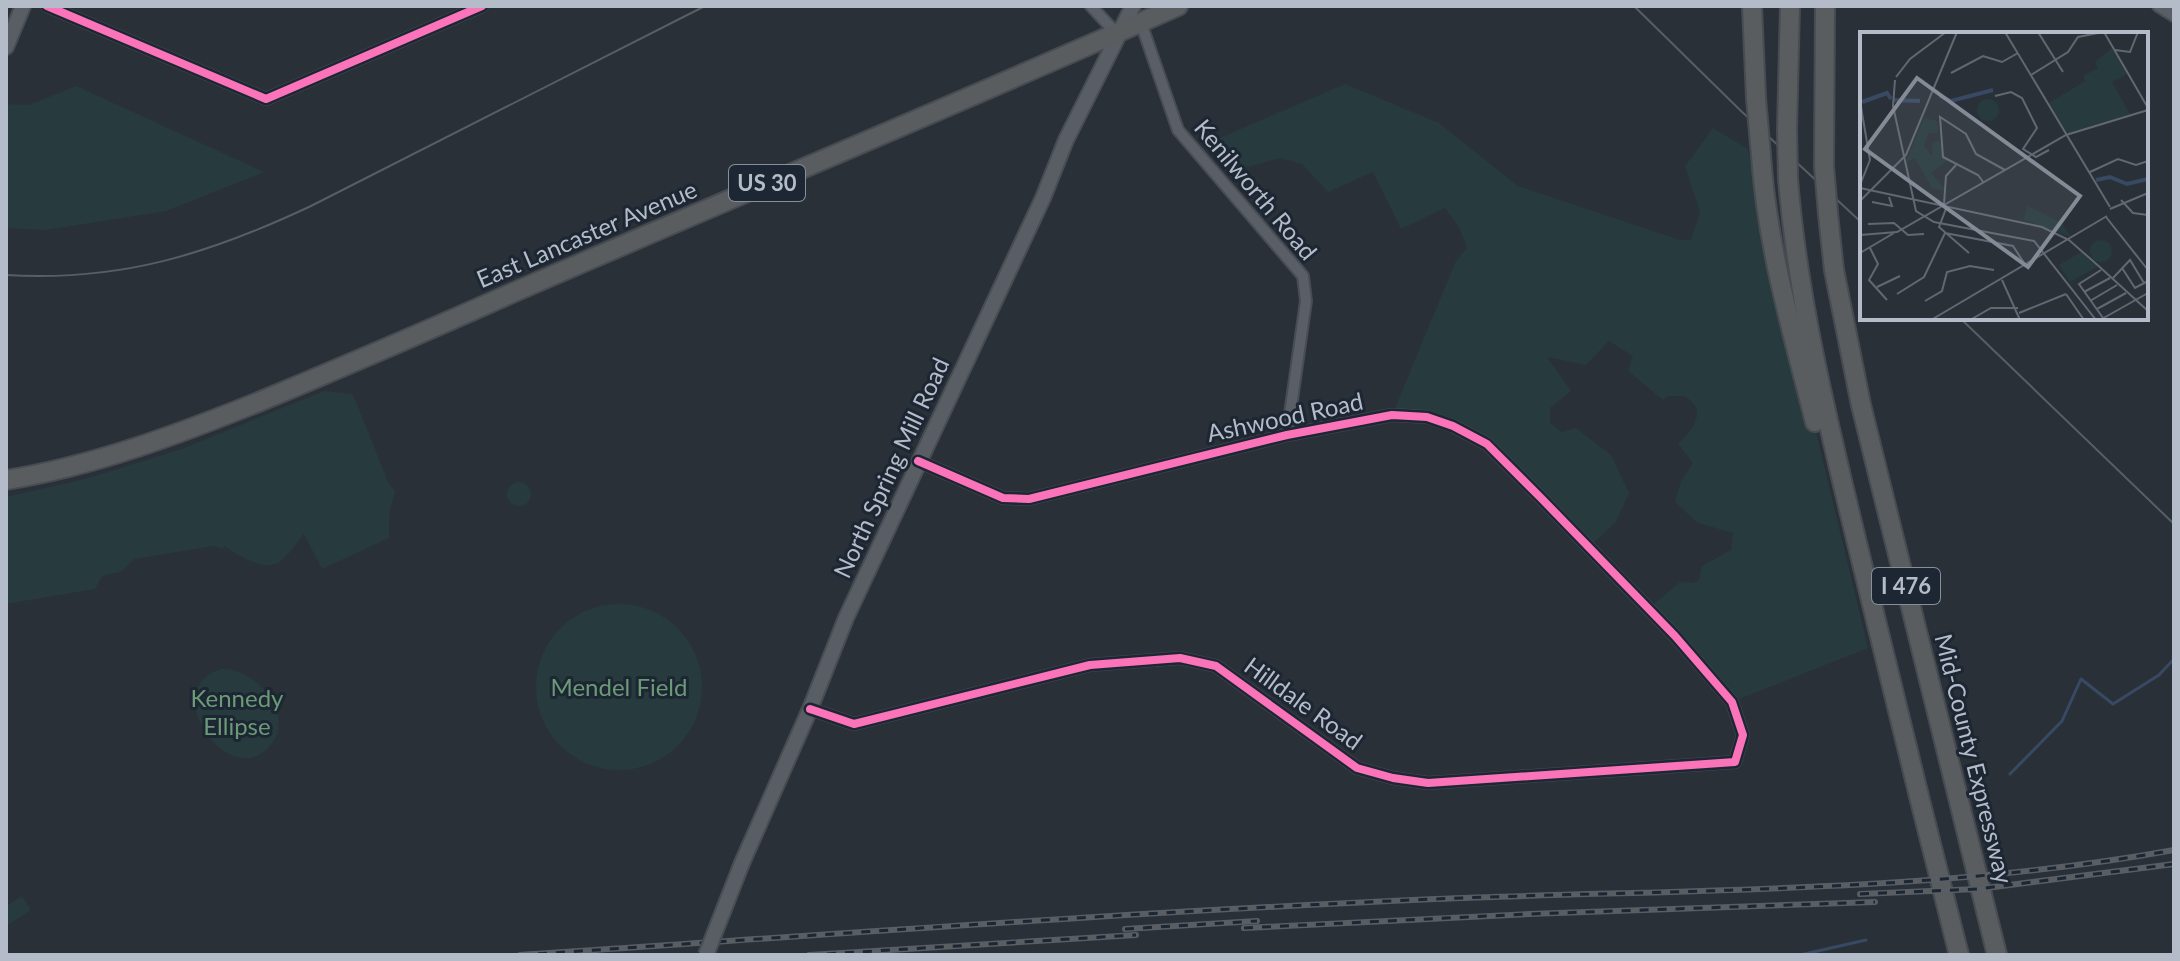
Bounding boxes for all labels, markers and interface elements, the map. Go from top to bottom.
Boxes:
inset map [1860,32,2148,320]
street label: Kenilworth Road [1189,113,1323,265]
road number: US 30 [729,165,805,201]
street label: East Lancaster Avenue [472,174,701,293]
street label: North Spring Mill Road [827,353,954,582]
street label: Ashwood Road [1204,386,1365,447]
road number: I 476 [1872,568,1940,604]
street label: Mid-County Expressway [1929,631,2020,887]
street label: Hilldale Road [1239,650,1368,755]
park label: Mendel Field [551,672,687,701]
park label: Kennedy Ellipse [191,683,284,740]

